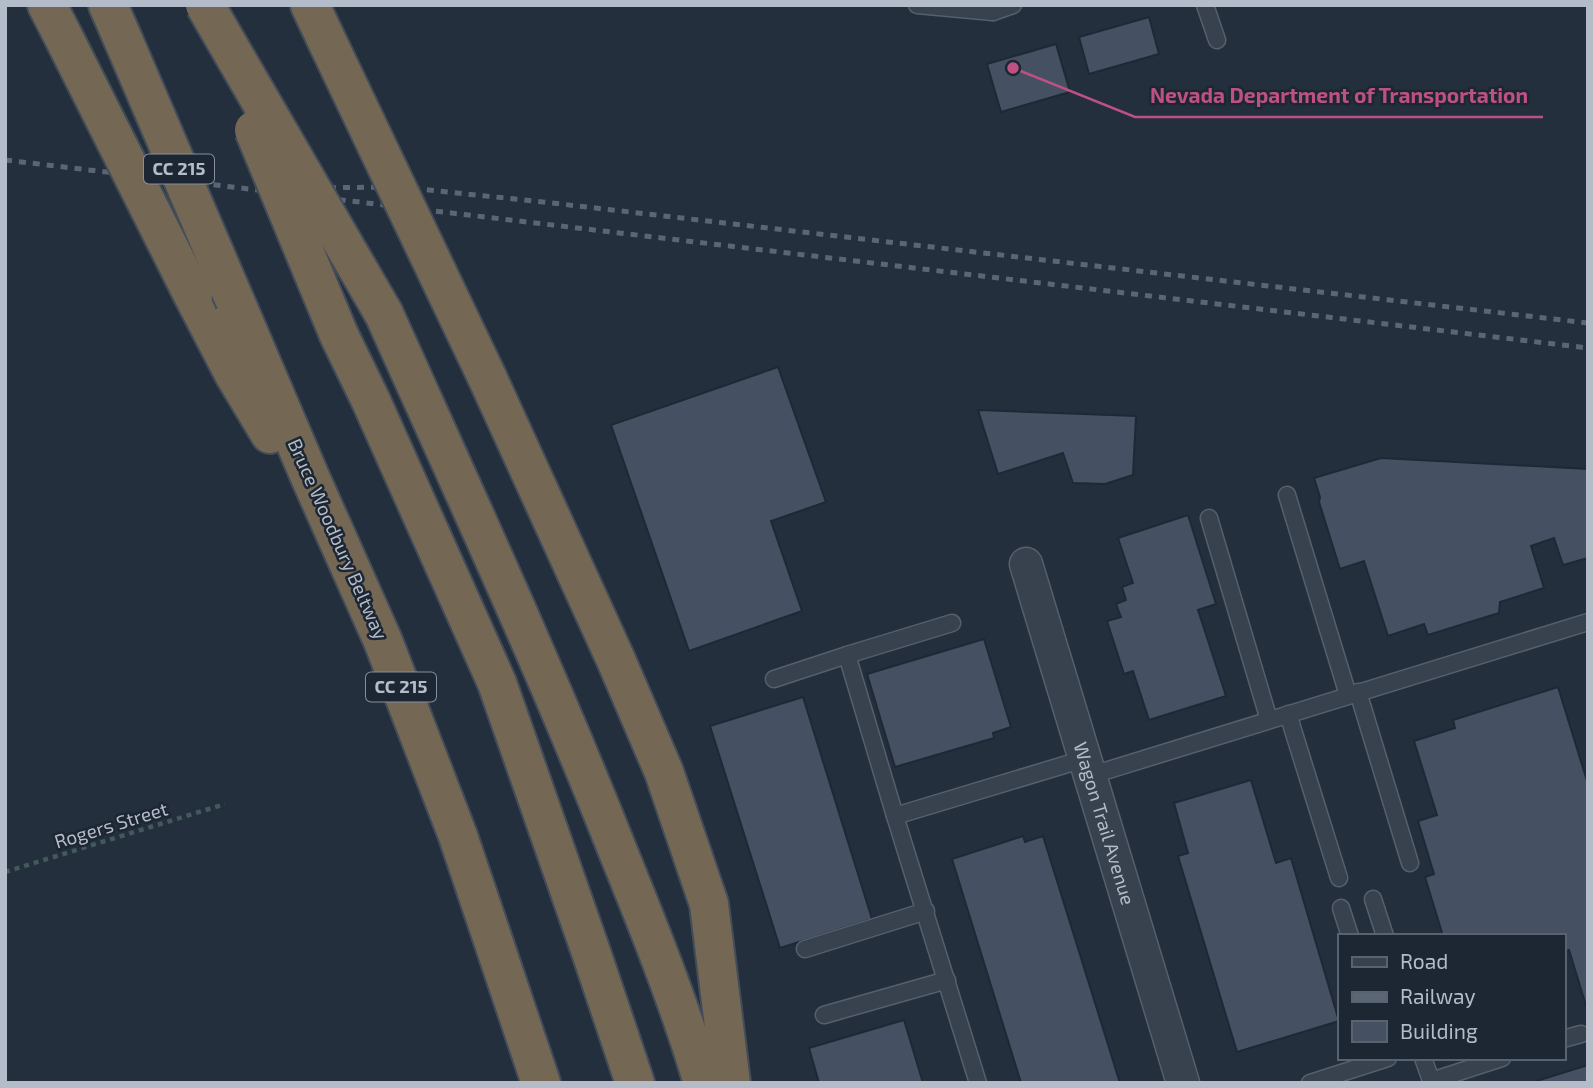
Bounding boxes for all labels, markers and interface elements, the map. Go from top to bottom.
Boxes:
callout: Nevada Department of Transportation [1135,75,1543,117]
text: Nevada Department of Transportation [1150,82,1528,107]
road number: CC 215 [144,154,214,184]
street label: Bruce Woodbury Beltway [284,435,393,643]
road number: CC 215 [366,672,436,702]
street label: Wagon Trail Avenue [1069,739,1140,908]
street label: Rogers Street [51,796,170,853]
legend [1338,934,1565,1060]
text: Road [1400,948,1448,973]
text: Railway [1400,983,1476,1008]
text: Building [1400,1018,1478,1043]

